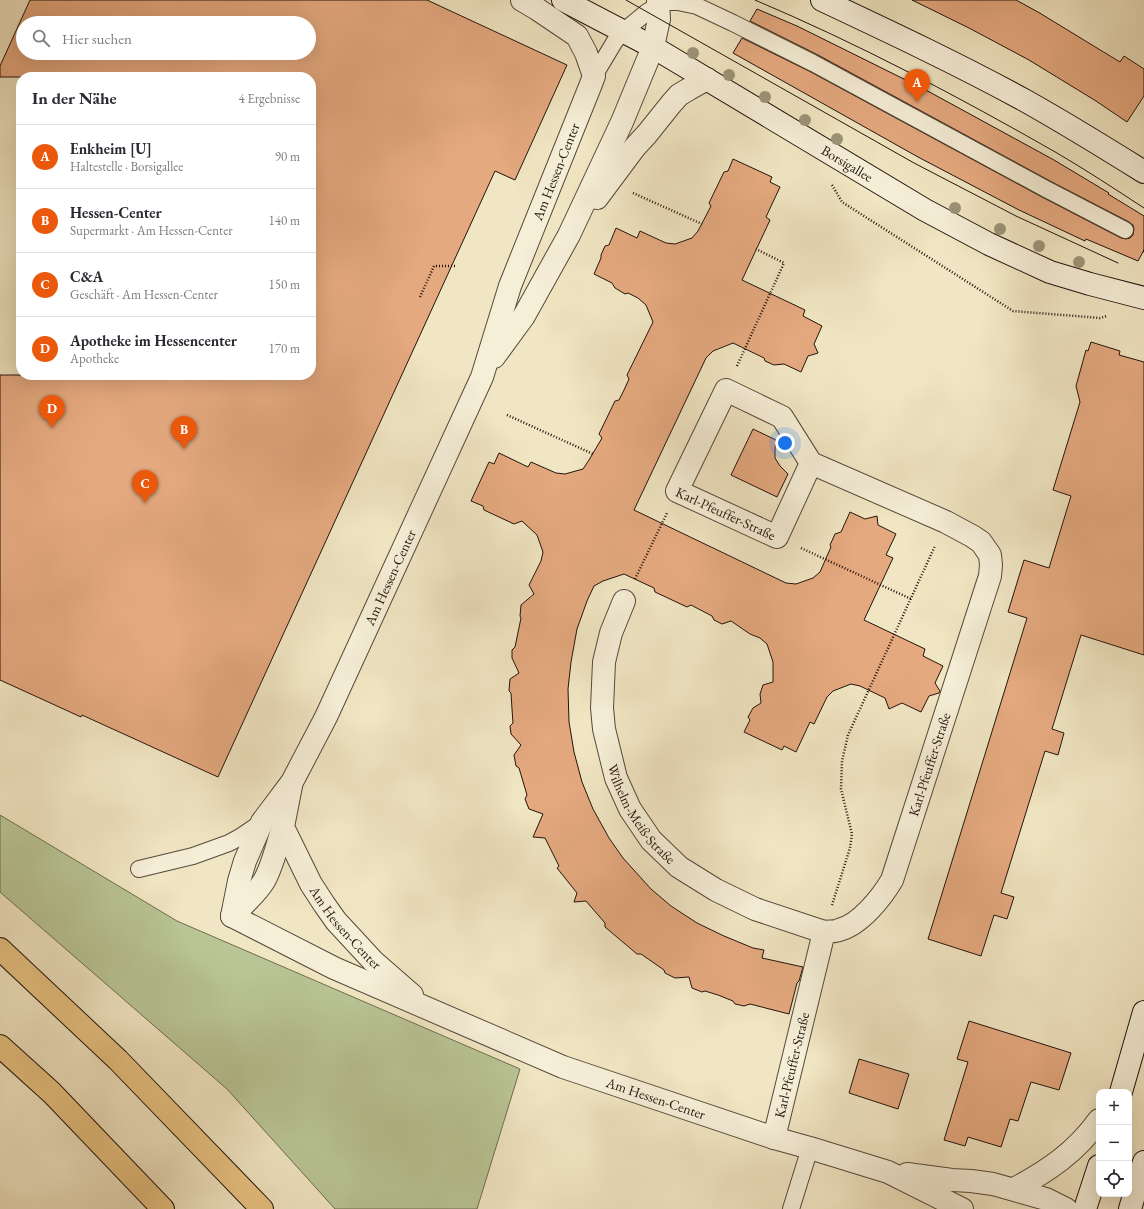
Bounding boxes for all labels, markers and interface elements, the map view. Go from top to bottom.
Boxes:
search box [16,16,316,60]
icon: search [30,27,52,49]
text: Hier suchen [62,29,132,48]
pin: A [904,69,930,102]
text: In der Nähe [32,87,117,109]
text: 4 Ergebnisse [239,90,300,107]
street label: Am Hessen-Center [528,120,584,224]
text: Enkheim [U] [70,139,152,158]
street label: Borsigallee [818,141,877,186]
text: A [40,148,50,165]
text: 90 m [275,148,300,165]
text: Haltestelle · Borsigallee [70,158,183,175]
text: Hessen-Center [70,203,162,222]
text: B [41,212,49,229]
text: 140 m [269,212,300,229]
text: Supermarkt · Am Hessen-Center [70,222,233,239]
text: C&A [70,267,103,286]
text: C [40,276,50,293]
text: 150 m [269,276,300,293]
text: Geschäft · Am Hessen-Center [70,286,218,303]
text: Apotheke im Hessencenter [70,331,237,350]
text: D [40,340,50,357]
text: 170 m [269,340,300,357]
text: Apotheke [70,350,119,367]
pin: D [39,395,65,428]
pin: B [171,416,197,449]
your location [775,433,795,453]
pin: C [132,470,158,503]
street label: Karl-Pfeuffer-Straße [673,483,779,544]
street label: Am Hessen-Center [360,526,420,629]
street label: Karl-Pfeuffer-Straße [904,710,955,819]
street label: Wilhelm-Meiß-Straße [604,762,680,868]
street label: Am Hessen-Center [305,882,385,973]
street label: Karl-Pfeuffer-Straße [770,1010,813,1120]
street label: Am Hessen-Center [603,1073,708,1123]
map controls [1096,1089,1132,1197]
button: + [1096,1089,1132,1125]
button: − [1096,1125,1132,1161]
button: locate [1096,1161,1132,1197]

